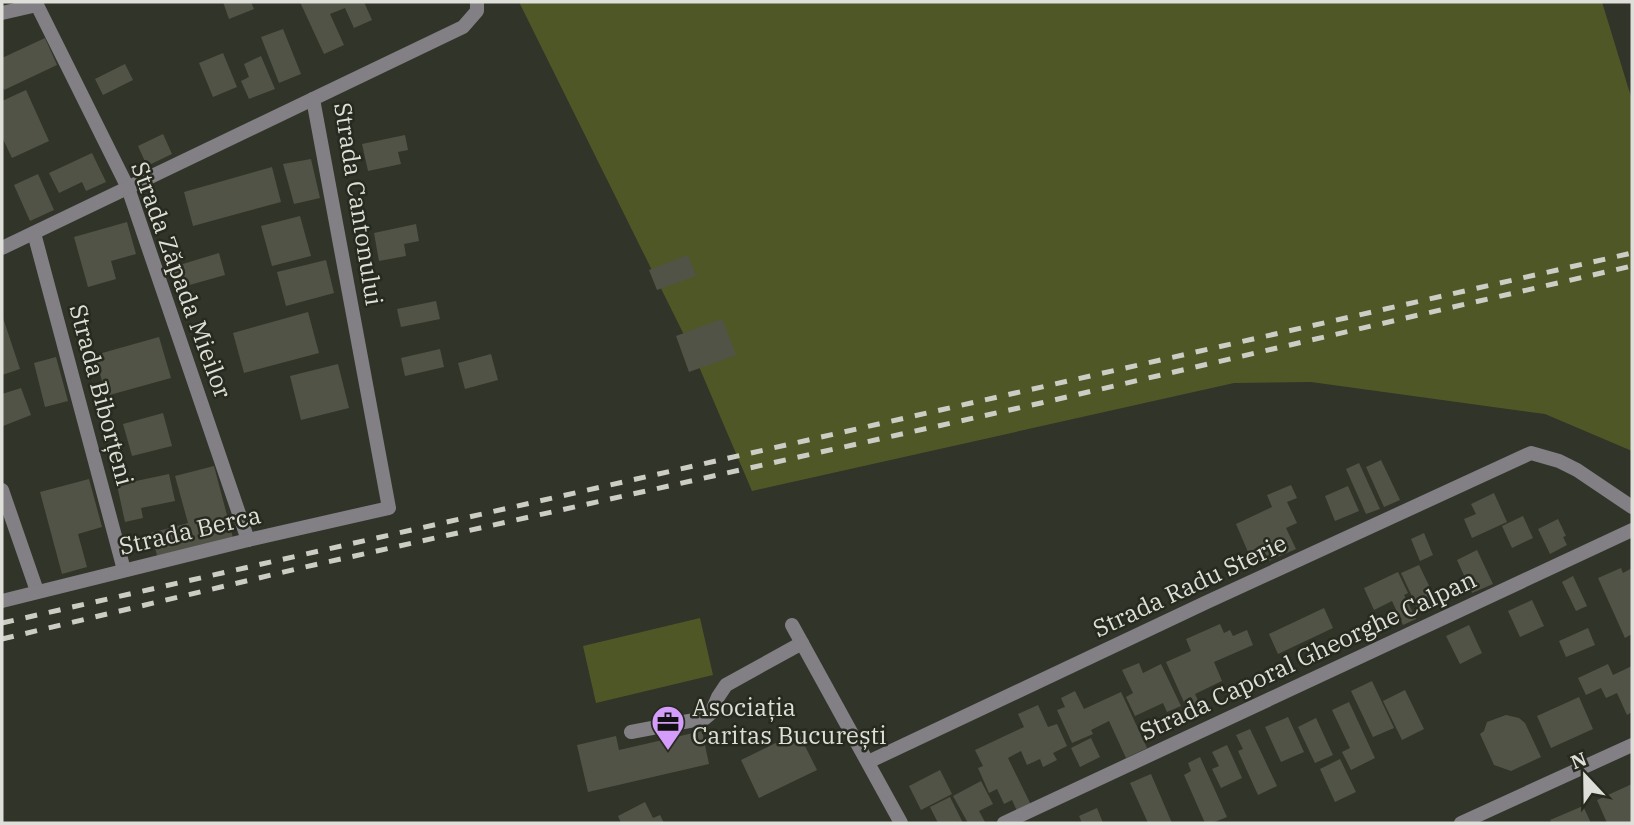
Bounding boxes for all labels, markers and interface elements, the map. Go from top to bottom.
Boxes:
street label: Strada Cantonului [327,100,391,308]
street label: Strada Zăpada Mieilor [124,157,240,403]
street label: Strada Biborțeni [62,301,142,489]
street label: Strada Berca [116,498,264,562]
street label: Strada Radu Sterie [1087,526,1292,644]
street label: Strada Caporal Gheorghe Calpan [1134,563,1481,747]
place label: Asociația Caritas București [692,691,887,751]
office icon: Asociația Caritas București [649,703,687,752]
north arrow [1550,741,1620,811]
text: N [1567,746,1590,774]

